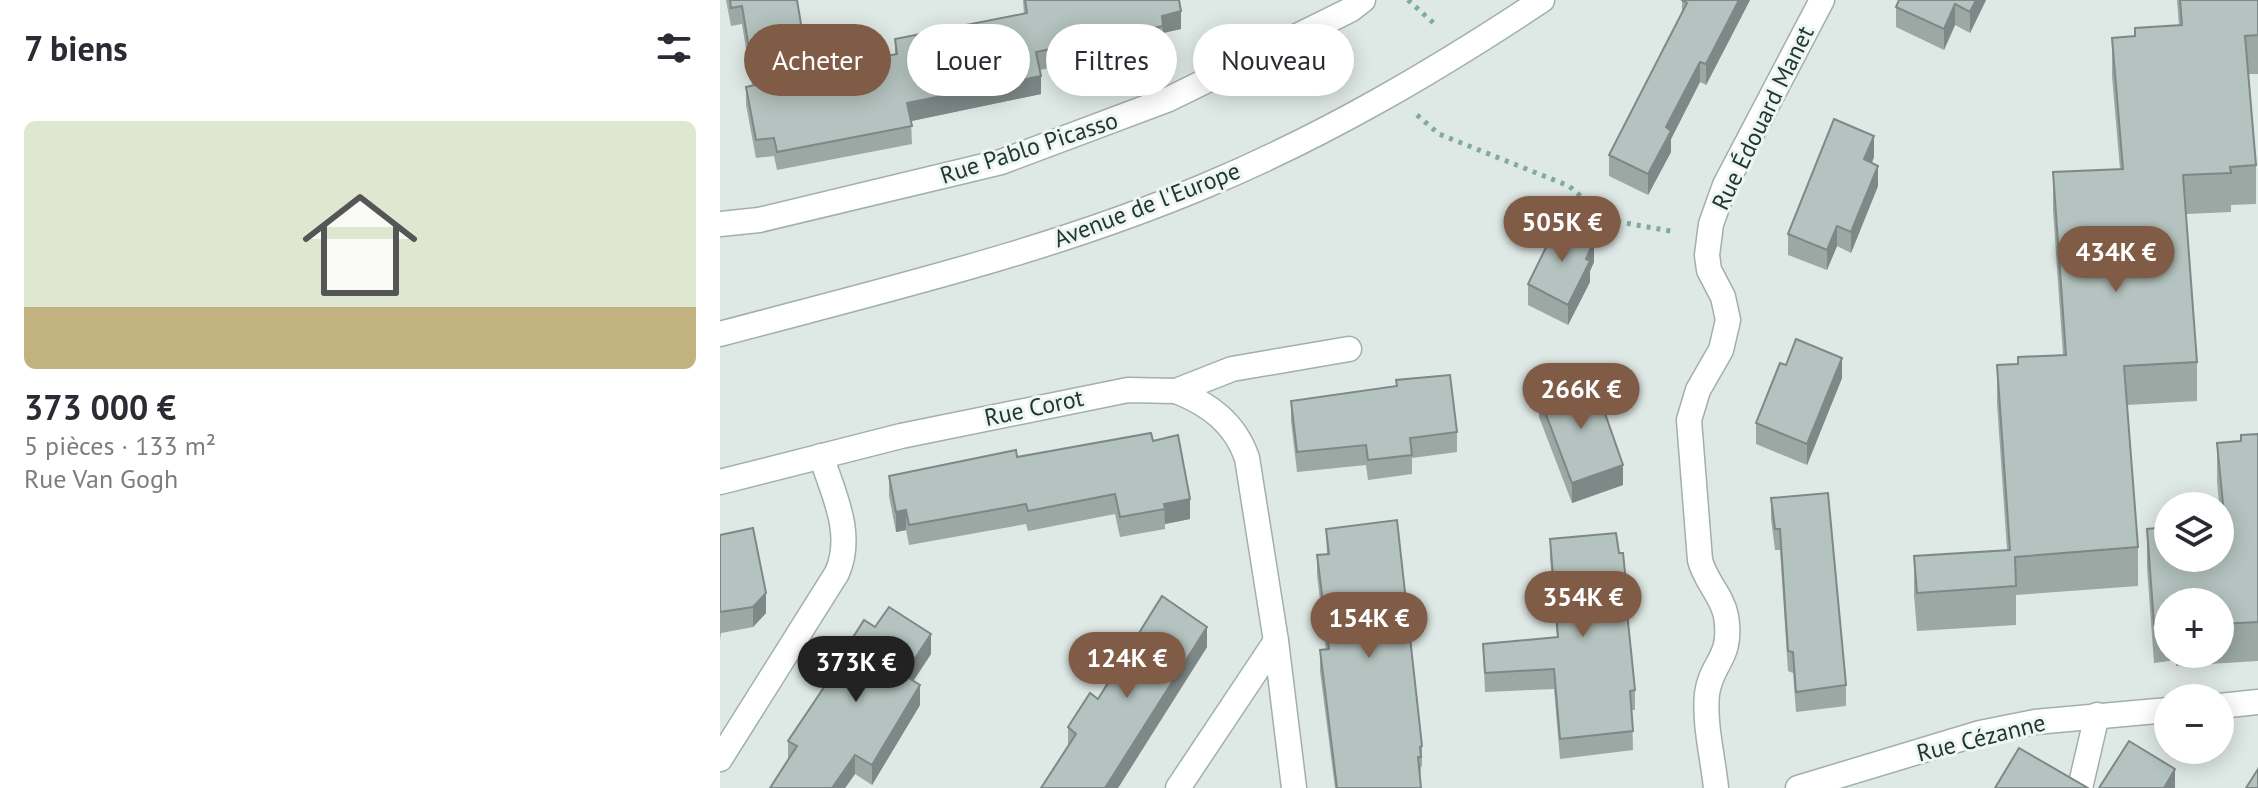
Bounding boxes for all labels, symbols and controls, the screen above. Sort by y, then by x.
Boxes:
street label: Rue Édouard Manet [1705,21,1821,215]
chip: Acheter [744,24,891,96]
chip: Louer [907,24,1030,96]
chip: Filtres [1046,24,1177,96]
chip: Nouveau [1193,24,1354,96]
text: 7 biens [24,26,128,70]
icon: filters [652,26,696,70]
street label: Rue Pablo Picasso [936,104,1122,191]
street label: Avenue de l'Europe [1049,155,1244,254]
icon: home [288,173,432,317]
pin: 505K € [1497,196,1627,264]
text: 505K € [1522,205,1602,238]
pin: 434K € [2051,226,2181,294]
text: 434K € [2076,235,2156,268]
pin: 266K € [1516,363,1646,431]
text: 266K € [1541,372,1621,405]
street label: Rue Corot [982,382,1086,433]
text: 373 000 € [24,385,176,429]
text: 5 pièces · 133 m² [24,429,216,462]
text: Rue Van Gogh [24,462,178,495]
map controls [2154,492,2234,764]
button: layers [2154,492,2234,572]
pin: 354K € [1518,571,1648,639]
text: 354K € [1543,580,1623,613]
button: + [2154,588,2234,668]
pin: 154K € [1304,592,1434,660]
text: 154K € [1329,601,1409,634]
pin: 124K € [1062,632,1192,700]
pin: 373K € [791,636,921,704]
text: 124K € [1087,641,1167,674]
text: 373K € [816,645,896,678]
button: − [2154,684,2234,764]
street label: Rue Cézanne [1913,707,2048,768]

